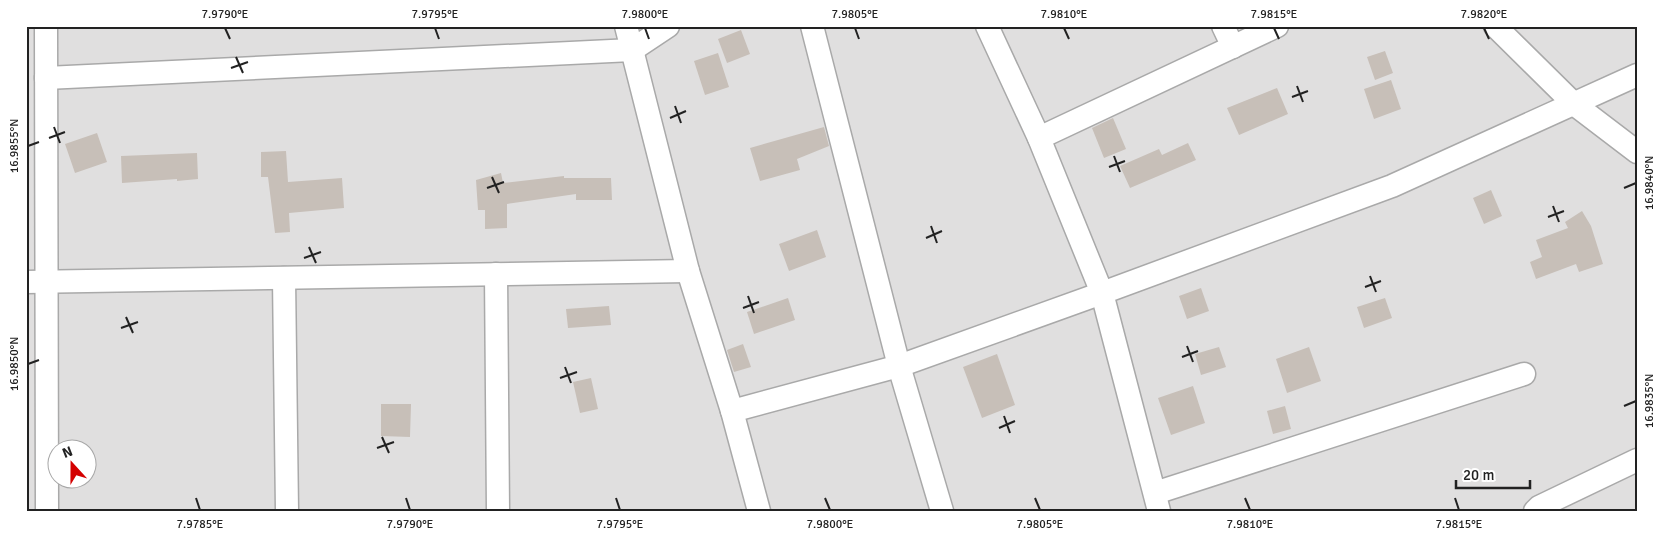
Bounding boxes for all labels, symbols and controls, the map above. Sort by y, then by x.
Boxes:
text: 7.9790°E [202,7,249,22]
text: 7.9795°E [412,7,459,22]
text: 7.9800°E [622,7,669,22]
text: 7.9805°E [832,7,879,22]
text: 7.9810°E [1041,7,1088,22]
text: 7.9815°E [1251,7,1298,22]
text: 7.9820°E [1461,7,1508,22]
text: 16.9855°N [7,119,22,173]
text: 16.9840°N [1642,156,1657,210]
text: 16.9850°N [7,337,22,391]
text: 16.9835°N [1642,374,1657,428]
north arrow [48,440,98,490]
text: N [60,443,75,462]
scale bar [1456,457,1529,489]
text: 20 m [1463,466,1494,484]
text: 7.9785°E [177,517,224,532]
text: 7.9790°E [387,517,434,532]
text: 7.9795°E [597,517,644,532]
text: 7.9800°E [807,517,854,532]
text: 7.9805°E [1017,517,1064,532]
text: 7.9810°E [1227,517,1274,532]
text: 7.9815°E [1436,517,1483,532]

